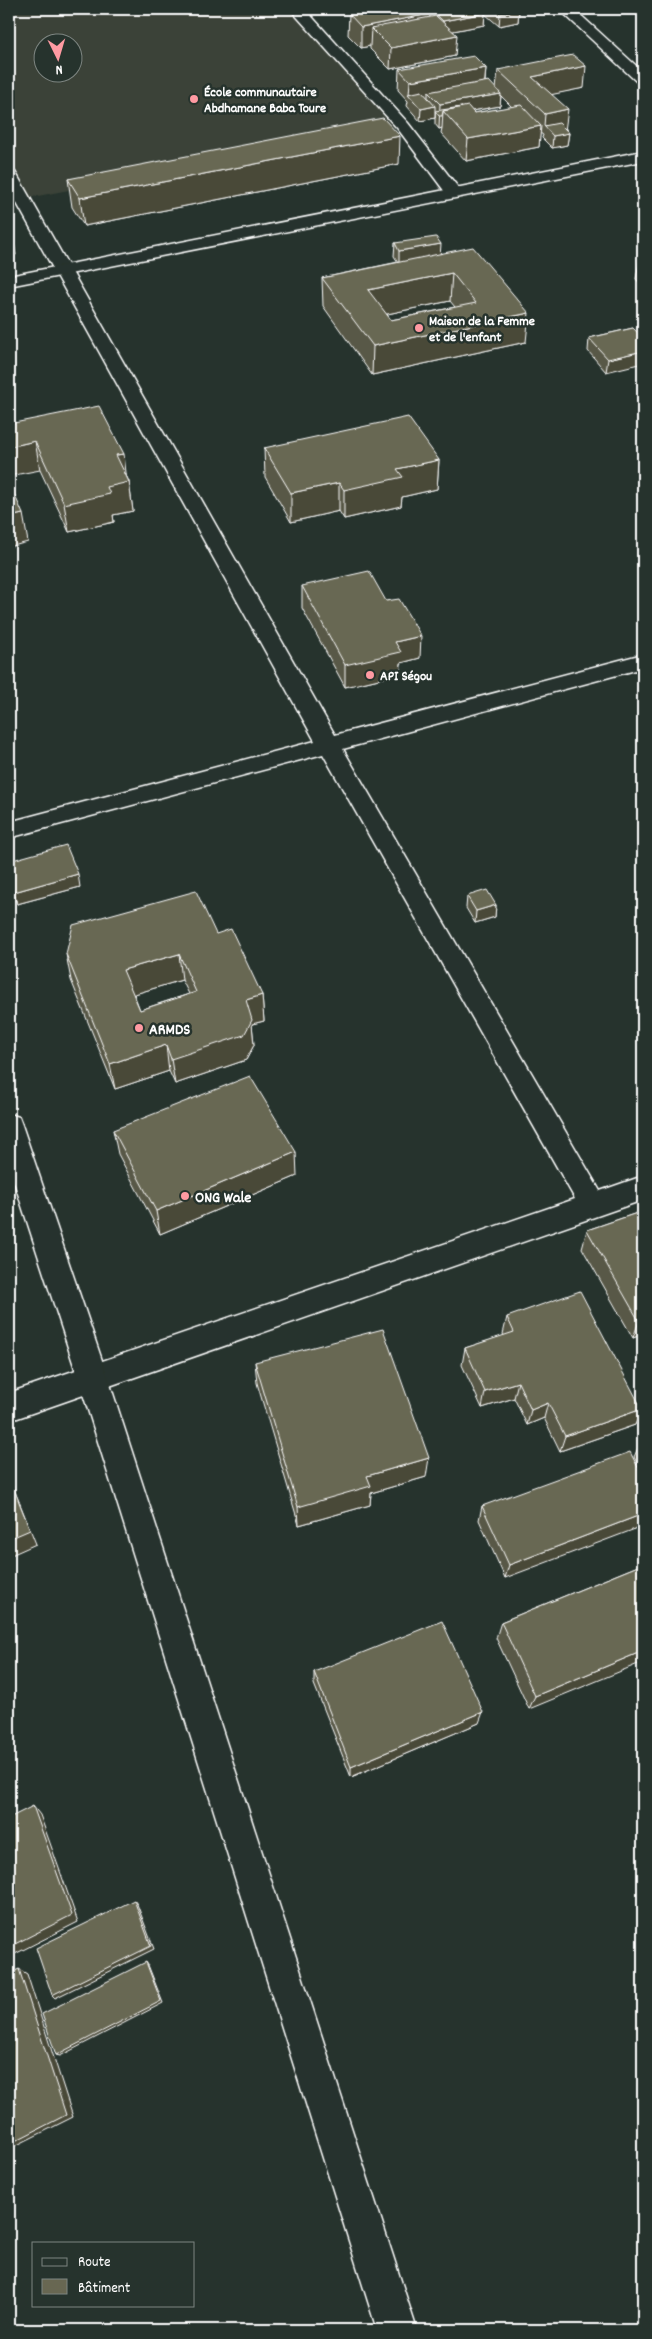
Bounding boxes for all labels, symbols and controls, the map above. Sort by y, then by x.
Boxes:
north arrow [32,32,82,82]
text: N [55,59,63,79]
place label: École communautaire Abdhamane Baba Toure [204,83,326,119]
marker: École communautaire Abdhamane Baba Toure [188,93,200,105]
place label: Maison de la Femme et de l'enfant [429,312,535,348]
marker: Maison de la Femme et de l'enfant [413,322,425,334]
place label: API Ségou [380,667,432,687]
marker: API Ségou [364,669,376,681]
place label: ARMDS [149,1019,190,1042]
marker: ARMDS [133,1022,145,1034]
place label: ONG Wale [195,1187,251,1210]
marker: ONG Wale [179,1190,191,1202]
legend [32,2242,195,2306]
text: Route [78,2252,111,2274]
text: Bâtiment [78,2278,131,2300]

